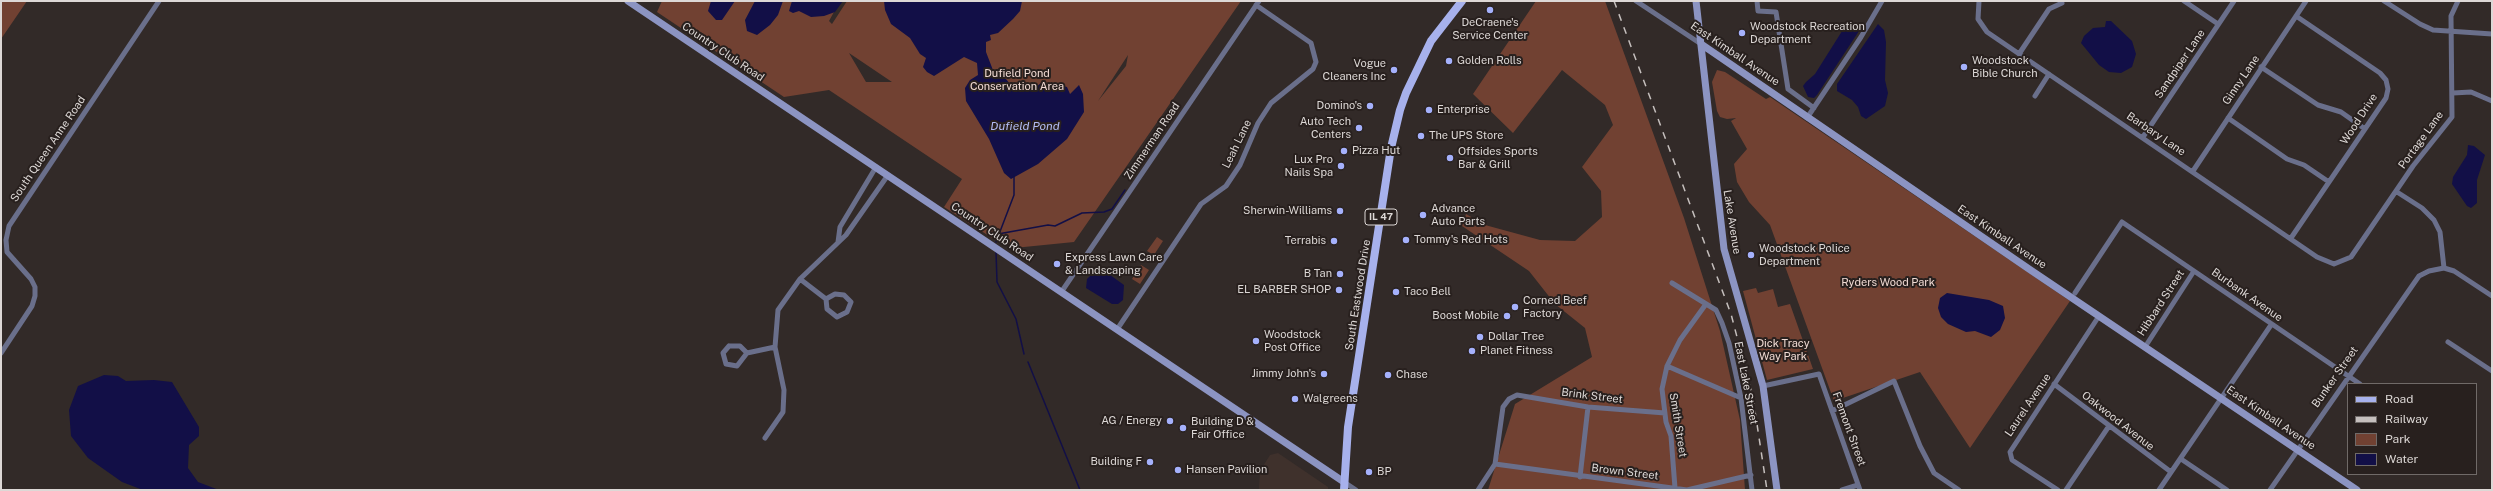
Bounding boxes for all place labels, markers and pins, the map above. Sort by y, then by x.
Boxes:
marker: DeCraene's Service Center [1485,5,1495,15]
place label: DeCraene's Service Center [1452,16,1528,42]
place label: Woodstock Recreation Department [1750,20,1865,46]
marker: Woodstock Recreation Department [1737,28,1747,38]
place label: Golden Rolls [1457,54,1522,68]
place label: Woodstock Bible Church [1972,54,2038,80]
marker: Golden Rolls [1444,56,1454,66]
place label: Vogue Cleaners Inc [1323,57,1386,83]
marker: Woodstock Bible Church [1959,62,1969,72]
marker: Vogue Cleaners Inc [1389,65,1399,75]
place label: Domino's [1317,99,1362,113]
marker: Domino's [1365,101,1375,111]
place label: Enterprise [1437,103,1490,117]
marker: Enterprise [1424,105,1434,115]
place label: Auto Tech Centers [1300,115,1351,141]
marker: Auto Tech Centers [1354,123,1364,133]
place label: The UPS Store [1429,129,1504,143]
marker: The UPS Store [1416,131,1426,141]
place label: Pizza Hut [1352,144,1400,158]
place label: Offsides Sports Bar & Grill [1458,145,1538,171]
marker: Pizza Hut [1339,146,1349,156]
place label: Lux Pro Nails Spa [1285,153,1333,179]
marker: Offsides Sports Bar & Grill [1445,153,1455,163]
marker: Lux Pro Nails Spa [1336,161,1346,171]
place label: Advance Auto Parts [1431,202,1485,228]
place label: Sherwin-Williams [1243,204,1332,218]
marker: Sherwin-Williams [1335,206,1345,216]
marker: Advance Auto Parts [1418,210,1428,220]
place label: Tommy's Red Hots [1414,233,1508,247]
place label: Terrabis [1285,234,1326,248]
marker: Tommy's Red Hots [1401,235,1411,245]
marker: Terrabis [1329,236,1339,246]
place label: Woodstock Police Department [1759,242,1850,268]
marker: Woodstock Police Department [1746,250,1756,260]
place label: Express Lawn Care & Landscaping [1065,251,1162,277]
marker: Express Lawn Care & Landscaping [1052,259,1062,269]
place label: B Tan [1304,267,1332,281]
marker: B Tan [1335,269,1345,279]
place label: EL BARBER SHOP [1237,283,1331,297]
marker: EL BARBER SHOP [1334,285,1344,295]
place label: Taco Bell [1404,285,1451,299]
marker: Taco Bell [1391,287,1401,297]
place label: Corned Beef Factory [1523,294,1587,320]
marker: Corned Beef Factory [1510,302,1520,312]
place label: Boost Mobile [1432,309,1499,323]
marker: Boost Mobile [1502,311,1512,321]
place label: Woodstock Post Office [1264,328,1321,354]
place label: Dollar Tree [1488,330,1544,344]
marker: Dollar Tree [1475,332,1485,342]
marker: Woodstock Post Office [1251,336,1261,346]
place label: Planet Fitness [1480,344,1553,358]
marker: Planet Fitness [1467,346,1477,356]
place label: Jimmy John's [1251,367,1316,381]
place label: Chase [1396,368,1428,382]
marker: Jimmy John's [1319,369,1329,379]
marker: Chase [1383,370,1393,380]
place label: Walgreens [1303,392,1358,406]
marker: Walgreens [1290,394,1300,404]
place label: AG / Energy [1101,414,1162,428]
place label: Building D & Fair Office [1191,415,1254,441]
marker: AG / Energy [1165,416,1175,426]
marker: Building D & Fair Office [1178,423,1188,433]
place label: Building F [1090,455,1142,469]
marker: Building F [1145,457,1155,467]
place label: Hansen Pavilion [1186,463,1267,477]
marker: Hansen Pavilion [1173,465,1183,475]
place label: BP [1377,465,1391,479]
marker: BP [1364,467,1374,477]

